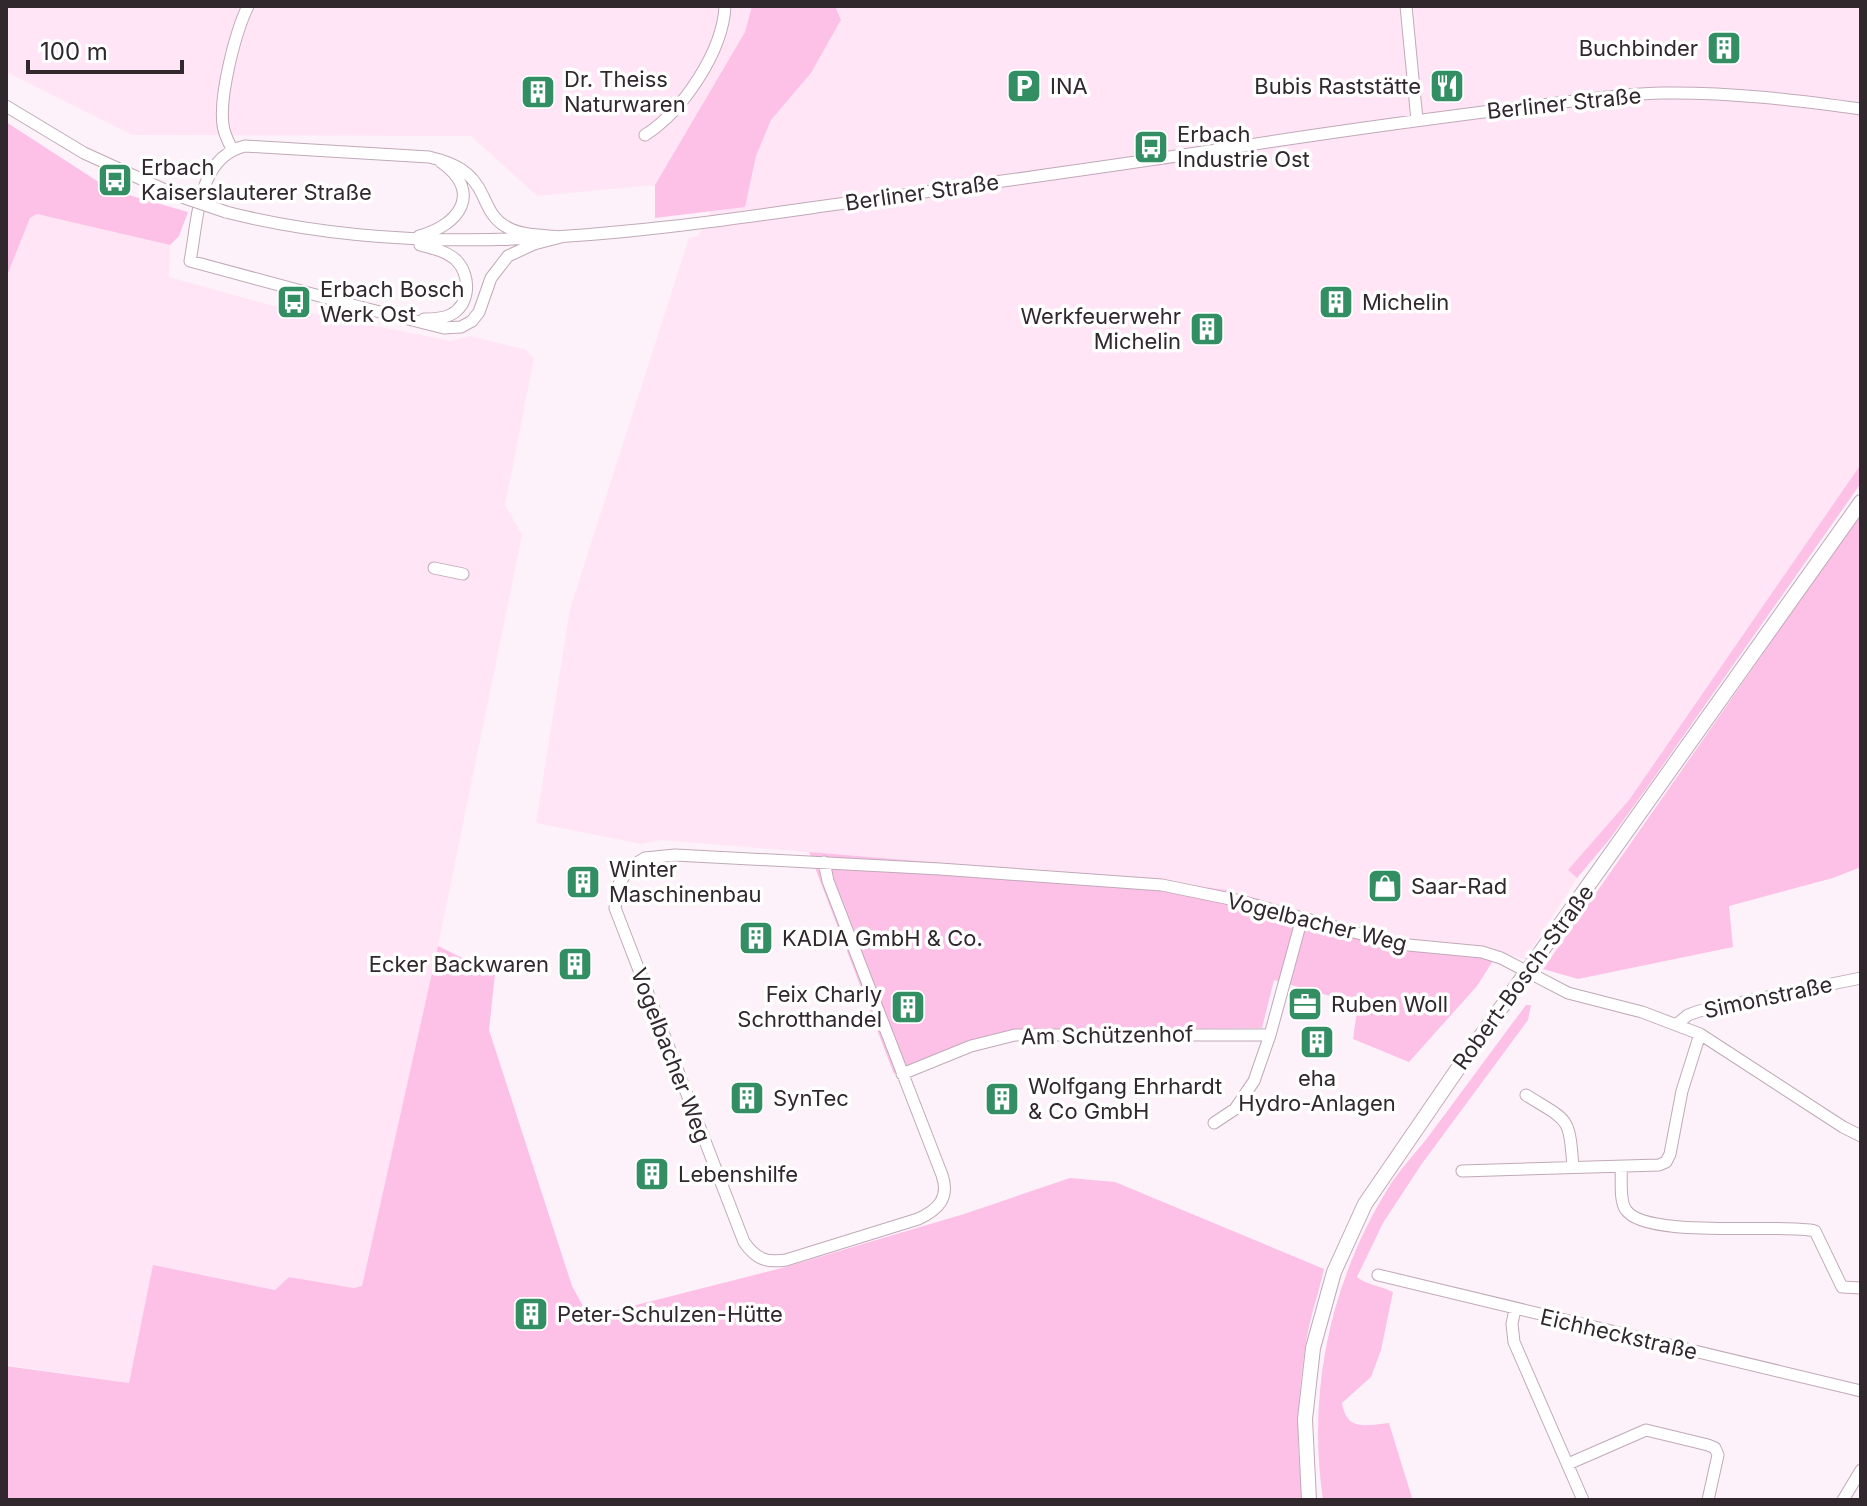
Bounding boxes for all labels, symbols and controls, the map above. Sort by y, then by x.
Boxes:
scale bar [28,24,182,74]
building icon: Buchbinder [1705,29,1743,67]
place label: Buchbinder [1579,35,1698,61]
text: 100 m [40,37,108,66]
place label: Dr. Theiss Naturwaren [564,66,686,117]
parking icon: INA [1005,67,1043,105]
restaurant icon: Bubis Raststätte [1428,67,1466,105]
building icon: Dr. Theiss Naturwaren [519,73,557,111]
place label: INA [1050,73,1088,99]
place label: Bubis Raststätte [1254,73,1421,99]
street label: Berliner Straße [1485,82,1643,124]
place label: Erbach Industrie Ost [1177,121,1310,172]
bus stop icon: Erbach Industrie Ost [1132,128,1170,166]
place label: Erbach Kaiserslauterer Straße [141,154,372,205]
bus stop icon: Erbach Kaiserslauterer Straße [96,161,134,199]
street label: Berliner Straße [843,168,1001,216]
place label: Erbach Bosch Werk Ost [320,276,464,327]
bus stop icon: Erbach Bosch Werk Ost [275,283,313,321]
building icon: Michelin [1317,283,1355,321]
place label: Michelin [1362,289,1449,315]
place label: Werkfeuerwehr Michelin [1021,303,1181,354]
building icon: Werkfeuerwehr Michelin [1188,310,1226,348]
place label: Winter Maschinenbau [609,856,762,907]
building icon: Winter Maschinenbau [564,863,602,901]
shop icon: Saar-Rad [1366,867,1404,905]
place label: Saar-Rad [1411,873,1507,899]
street label: Robert-Bosch-Straße [1447,880,1599,1074]
street label: Vogelbacher Weg [1224,887,1410,957]
building icon: KADIA GmbH & Co. [737,919,775,957]
place label: KADIA GmbH & Co. [782,925,983,951]
building icon: Ecker Backwaren [556,945,594,983]
place label: Ecker Backwaren [369,951,549,977]
street label: Vogelbacher Weg [626,964,716,1146]
street label: Simonstraße [1701,971,1835,1023]
place label: Feix Charly Schrotthandel [737,981,882,1032]
office icon: Ruben Woll [1286,985,1324,1023]
building icon: Feix Charly Schrotthandel [889,988,927,1026]
place label: Ruben Woll [1331,991,1448,1017]
street label: Am Schützenhof [1021,1020,1193,1050]
building icon: eha Hydro-Anlagen [1298,1023,1336,1061]
place label: eha Hydro-Anlagen [1238,1065,1396,1116]
place label: Wolfgang Ehrhardt & Co GmbH [1028,1073,1222,1124]
building icon: SynTec [728,1079,766,1117]
building icon: Wolfgang Ehrhardt & Co GmbH [983,1080,1021,1118]
place label: SynTec [773,1085,849,1111]
building icon: Lebenshilfe [633,1155,671,1193]
place label: Lebenshilfe [678,1161,798,1187]
building icon: Peter-Schulzen-Hütte [512,1295,550,1333]
place label: Peter-Schulzen-Hütte [557,1301,783,1327]
street label: Eichheckstraße [1538,1303,1700,1365]

